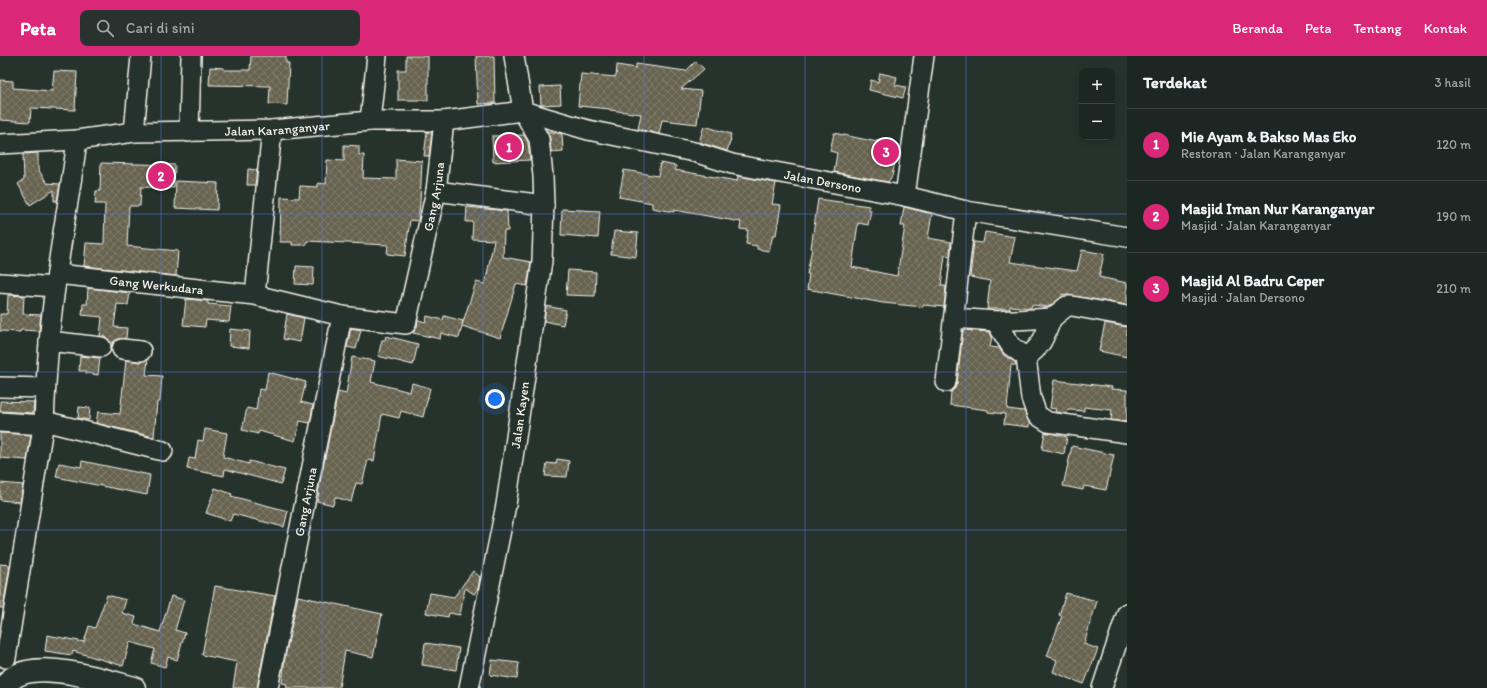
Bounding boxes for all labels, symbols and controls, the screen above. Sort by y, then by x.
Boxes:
search box [80,10,360,46]
text: Peta [20,17,56,40]
icon: search [94,17,116,39]
text: Cari di sini [126,19,195,37]
text: Beranda [1232,20,1283,37]
text: Peta [1305,20,1331,37]
text: Tentang [1353,20,1402,37]
text: Kontak [1424,20,1467,37]
map controls [1079,68,1115,140]
button: + [1079,68,1115,104]
text: Terdekat [1143,72,1207,92]
text: 3 hasil [1434,75,1471,90]
button: − [1079,104,1115,140]
street label: Jalan Karanganyar [225,117,330,138]
text: Mie Ayam & Bakso Mas Eko [1181,128,1356,146]
pin: 1 [496,132,522,162]
pin: 3 [873,137,899,167]
text: 1 [1153,137,1159,152]
text: 120 m [1436,137,1471,152]
text: Restoran · Jalan Karanganyar [1181,146,1346,161]
pin: 2 [148,161,174,191]
street label: Gang Arjuna [420,161,447,232]
street label: Jalan Dersono [783,166,863,195]
text: Masjid Iman Nur Karanganyar [1181,200,1374,218]
text: 2 [1153,209,1159,224]
text: 190 m [1436,209,1471,224]
text: Masjid · Jalan Karanganyar [1181,218,1331,233]
street label: Gang Werkudara [109,272,205,297]
text: Masjid Al Badru Ceper [1181,272,1324,290]
text: 3 [1152,281,1160,296]
text: 210 m [1436,281,1471,296]
text: Masjid · Jalan Dersono [1181,290,1305,305]
street label: Jalan Kayen [508,380,532,449]
your location [485,389,505,409]
street label: Gang Arjuna [291,465,319,537]

